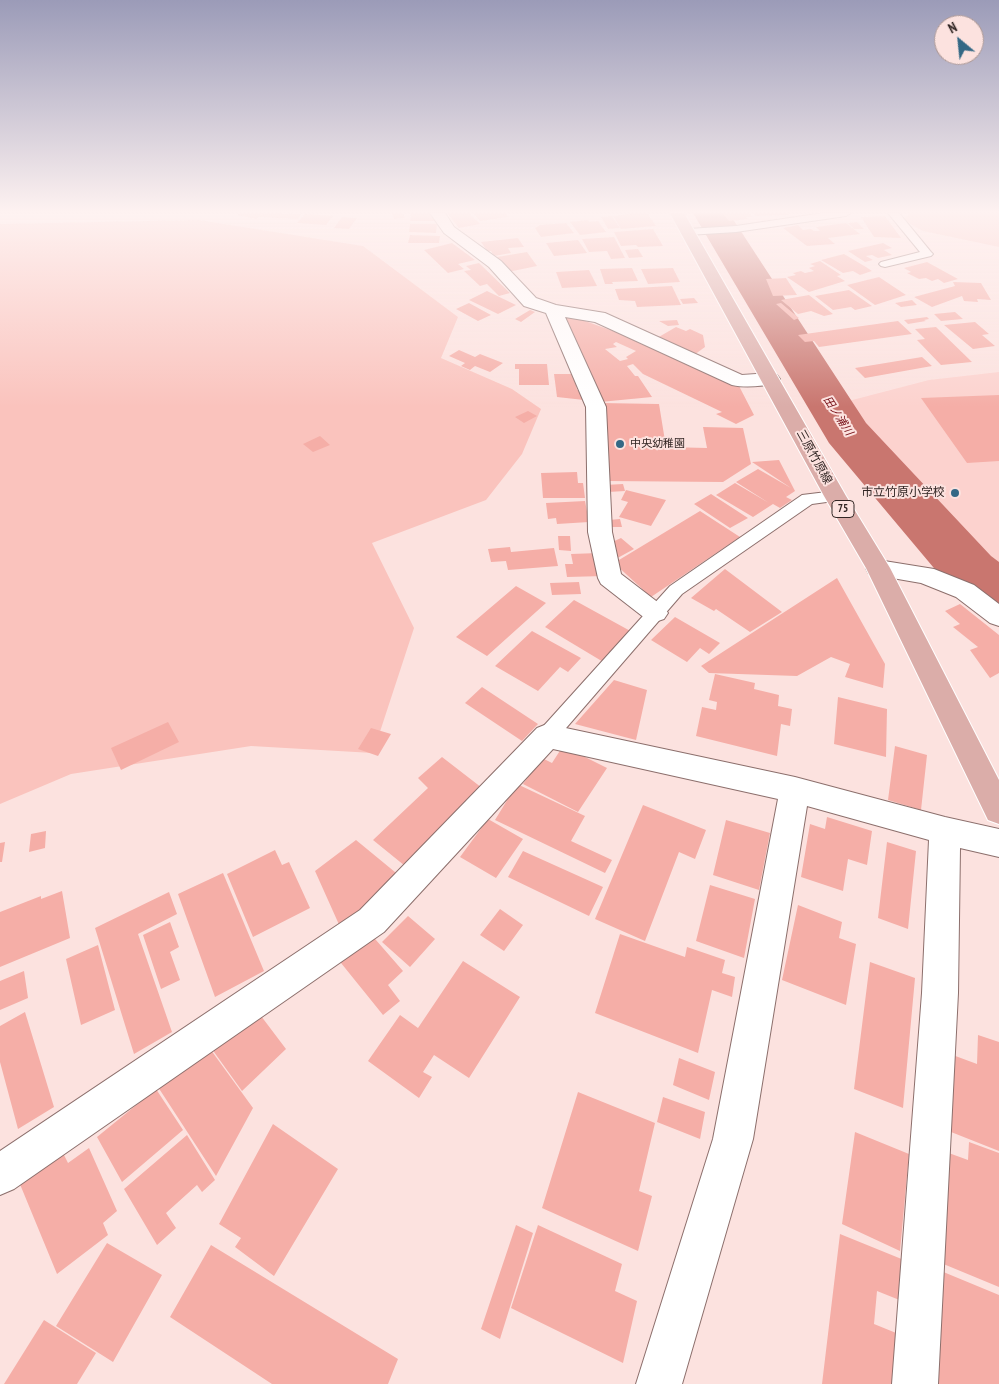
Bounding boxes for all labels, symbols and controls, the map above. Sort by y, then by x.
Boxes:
north arrow [934,15,984,65]
text: N [945,18,960,37]
water label: 田ノ浦川 [820,394,856,438]
street label: 三原竹原線 [793,427,835,487]
place label: 中央幼稚園 [630,437,685,451]
marker: 中央幼稚園 [614,438,626,450]
place label: 市立竹原小学校 [861,486,945,500]
marker: 市立竹原小学校 [949,487,961,499]
road number: 75 [832,500,854,518]

